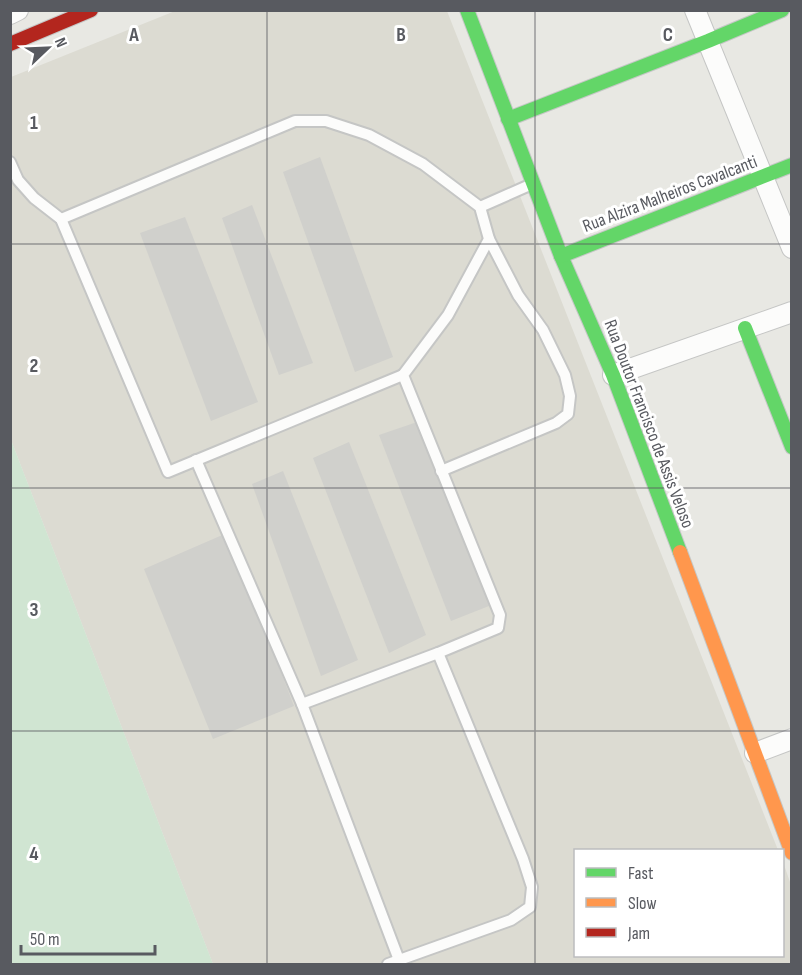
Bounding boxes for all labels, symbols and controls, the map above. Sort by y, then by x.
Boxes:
north arrow [18,18,78,78]
text: A [128,23,139,47]
text: B [396,23,406,47]
text: C [663,23,673,47]
text: N [50,35,71,50]
text: 1 [30,111,38,135]
street label: Rua Alzira Malheiros Cavalcanti [580,151,760,237]
street label: Rua Doutor Francisco de Assis Veloso [600,317,698,531]
text: 2 [30,354,38,378]
text: 3 [30,598,39,622]
text: 4 [29,842,39,866]
legend [574,849,784,957]
text: Fast [628,863,654,884]
text: Slow [628,893,657,914]
scale bar [21,918,154,956]
text: Jam [627,923,650,944]
text: 50 m [30,929,60,950]

